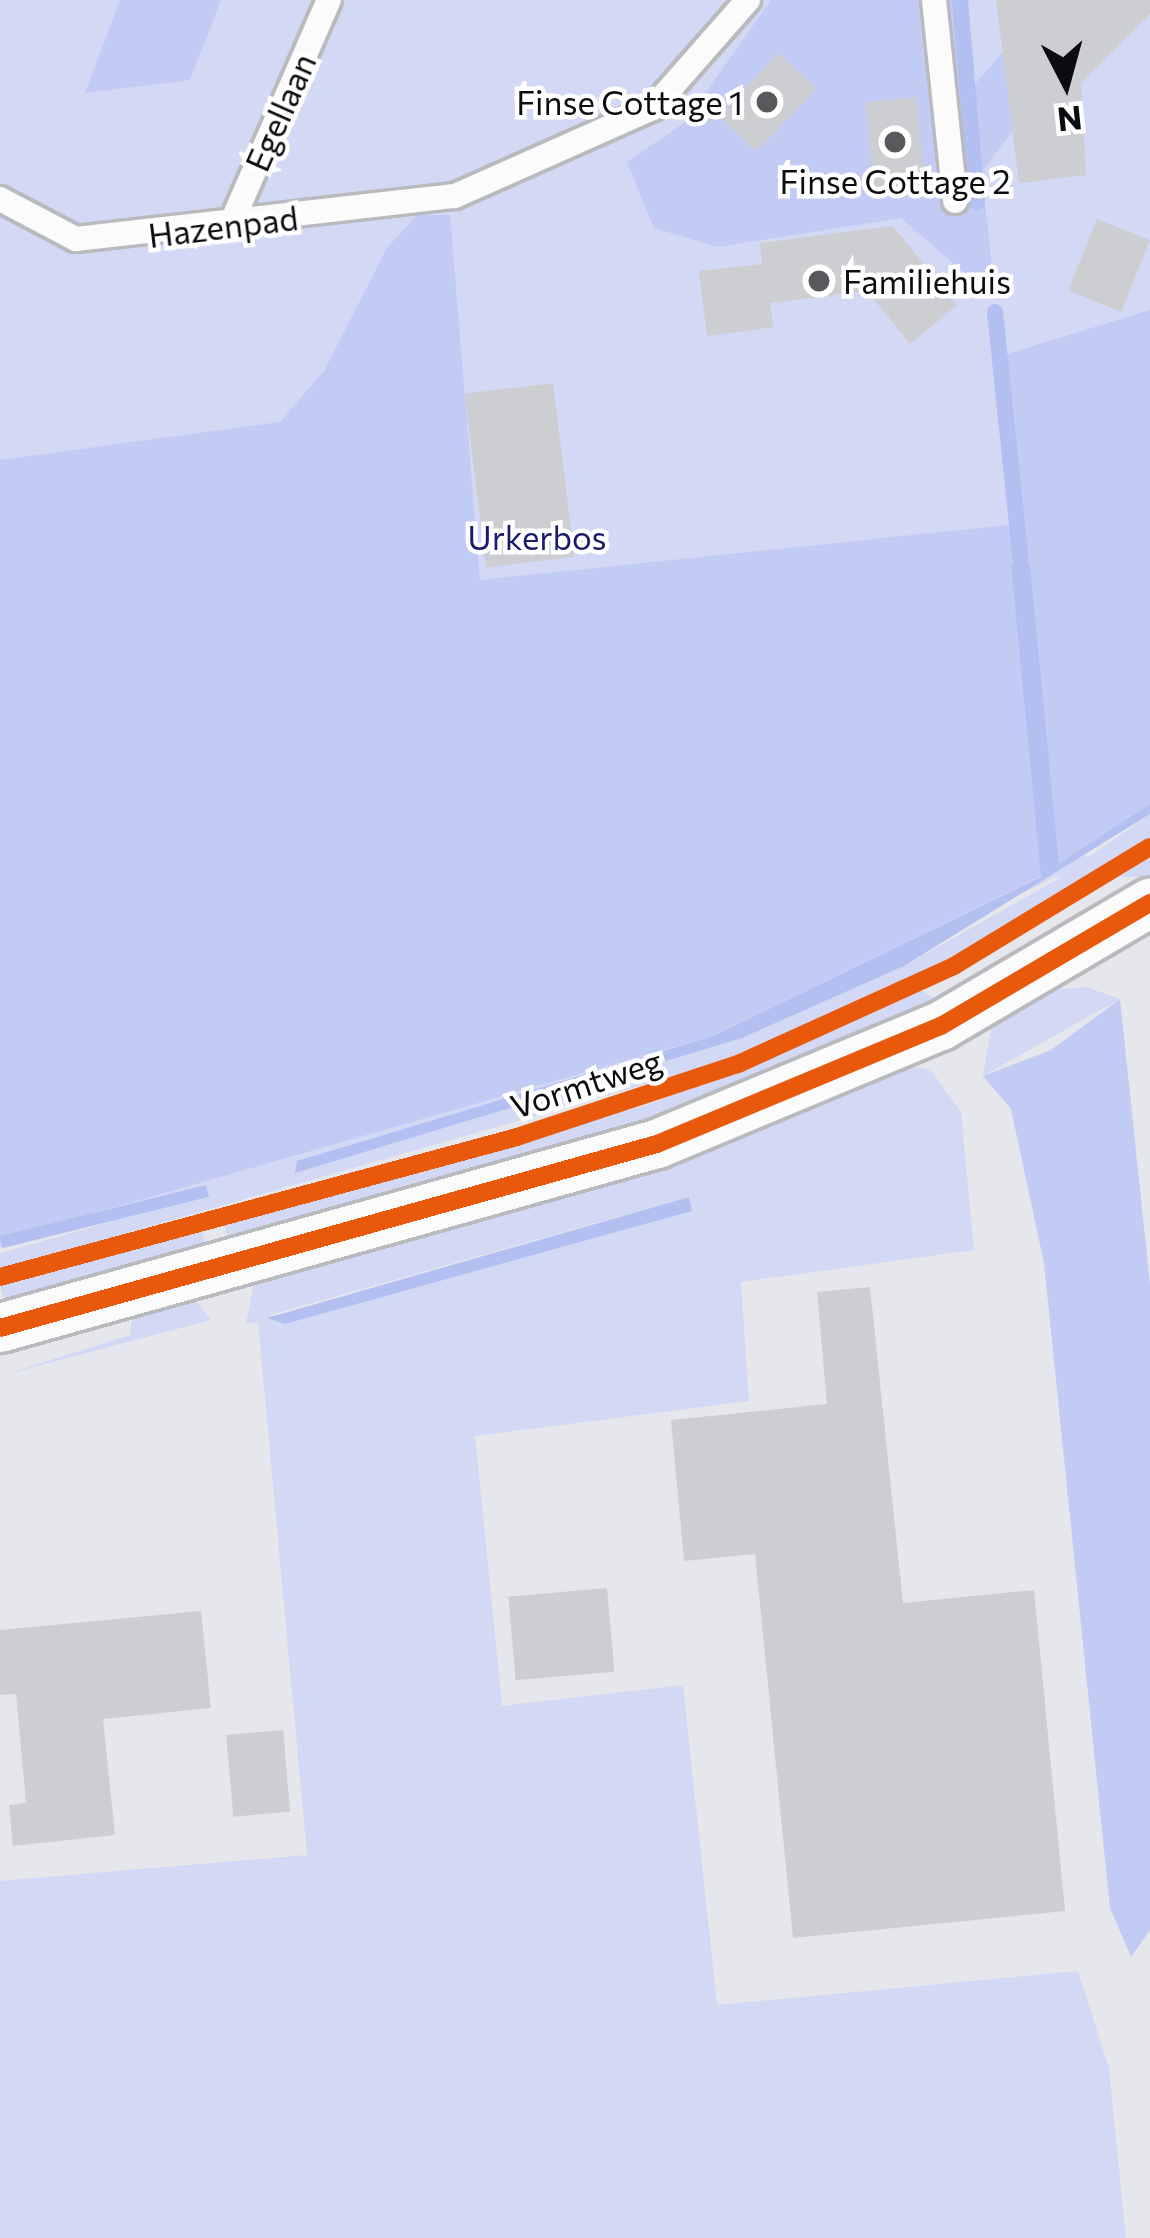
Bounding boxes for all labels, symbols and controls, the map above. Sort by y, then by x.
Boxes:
north arrow [1006,24,1126,144]
street label: Egellaan [237,47,323,177]
place label: Finse Cottage 1 [516,82,743,122]
marker: Finse Cottage 1 [754,89,780,115]
text: N [1055,99,1084,142]
marker: Finse Cottage 2 [882,129,908,155]
place label: Finse Cottage 2 [779,161,1011,201]
street label: Hazenpad [146,197,300,255]
place label: Familiehuis [843,261,1011,301]
marker: Familiehuis [806,268,832,294]
park label: Urkerbos [468,517,606,557]
street label: Vormtweg [505,1040,667,1126]

